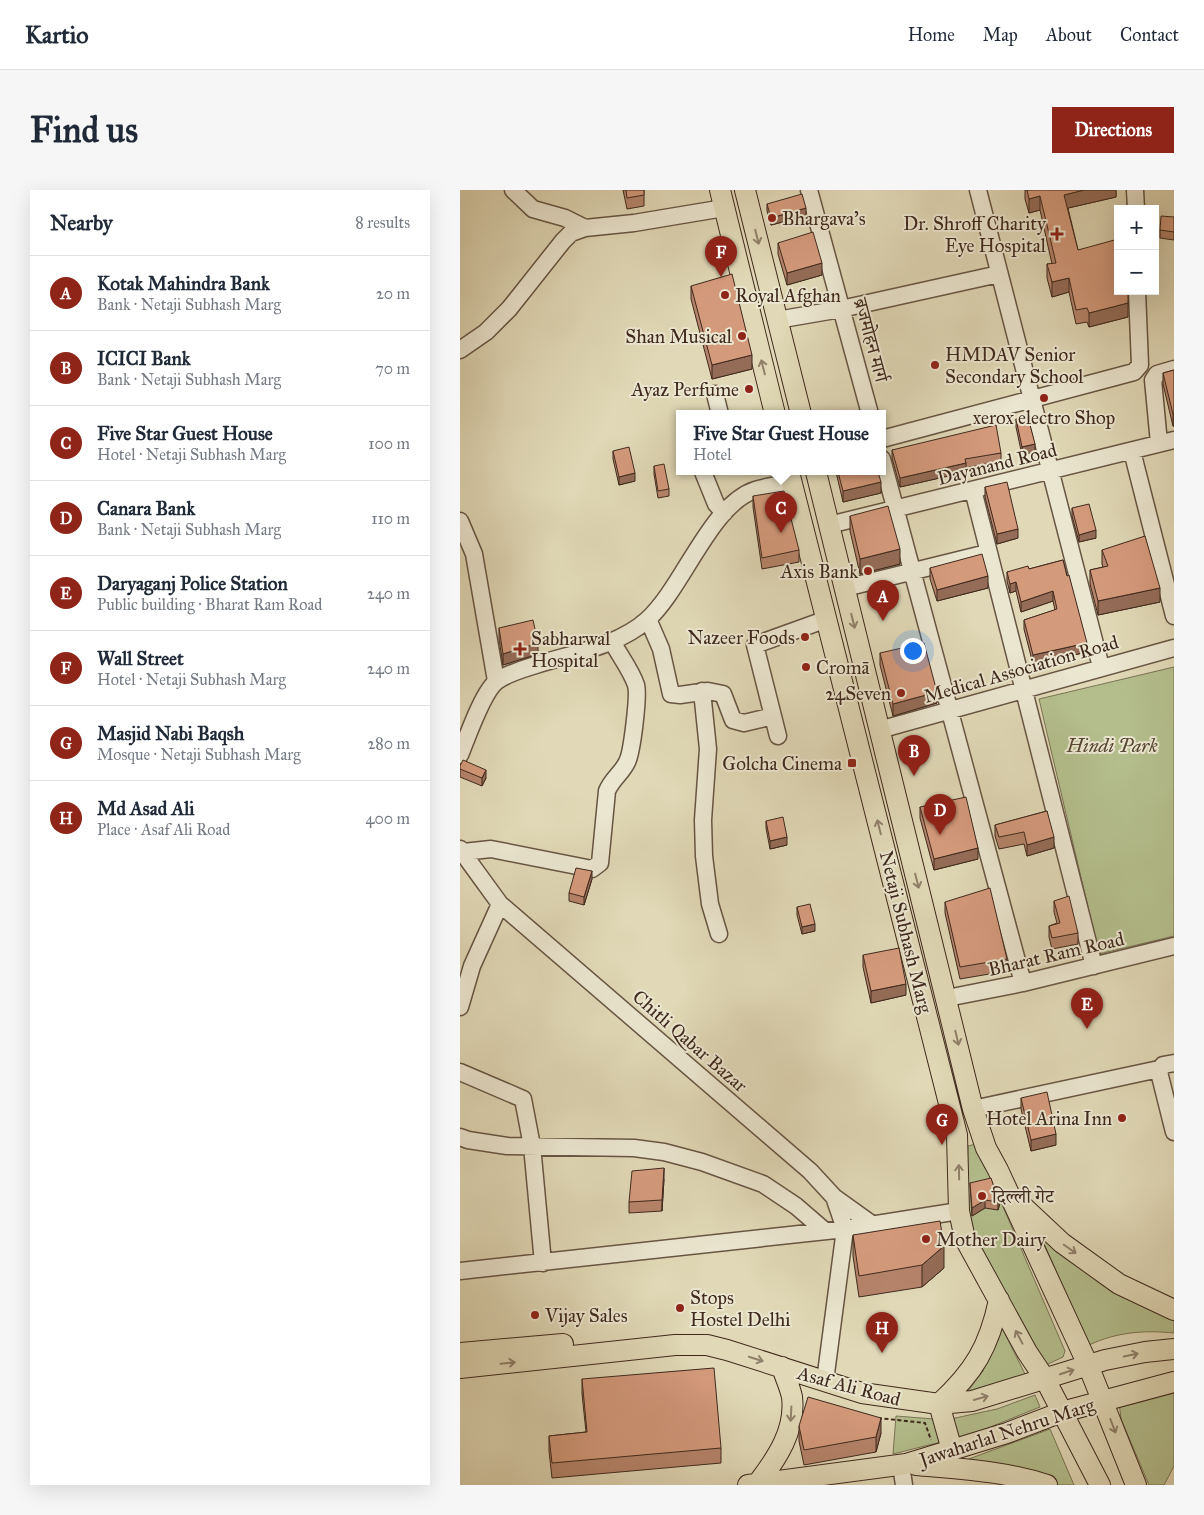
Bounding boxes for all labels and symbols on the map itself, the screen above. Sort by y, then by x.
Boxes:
place label: Bhargava's [782,207,866,231]
marker: Bhargava's [766,212,778,224]
place label: Dr. Shroff Charity Eye Hospital [903,212,1047,257]
marker: Dr. Shroff Charity Eye Hospital [1050,227,1064,241]
one-way arrow [752,229,762,245]
pin: F [705,236,737,277]
place label: Royal Afghan [735,284,841,308]
marker: Royal Afghan [719,289,731,301]
street label: ब्रजमोहन मार्ग [849,295,893,385]
place label: Shan Musical [625,325,733,348]
marker: Shan Musical [736,330,748,342]
place label: HMDAV Senior Secondary School [945,343,1084,388]
one-way arrow [758,359,768,375]
marker: HMDAV Senior Secondary School [929,359,941,371]
place label: Ayaz Perfume [630,378,739,401]
marker: Ayaz Perfume [743,383,755,395]
marker: xerox electro Shop [1038,392,1050,404]
place label: xerox electro Shop [973,406,1115,429]
street label: Dayanand Road [935,438,1060,490]
pin: C [765,492,797,533]
place label: Axis Bank [780,560,858,583]
marker: Axis Bank [862,565,874,577]
pin: A [867,580,899,621]
one-way arrow [849,612,858,628]
place label: Nazeer Foods [688,626,795,649]
place label: Sabharwal Hospital [531,627,611,672]
street label: Medical Association Road [921,630,1121,708]
marker: Nazeer Foods [799,631,811,643]
your location [900,638,926,664]
marker: Sabharwal Hospital [513,642,527,656]
place label: Cromā [816,656,871,679]
marker: Cromā [800,661,812,673]
place label: 24Seven [825,682,891,705]
marker: 24Seven [895,687,907,699]
park label: Hindi Park [1065,734,1158,757]
pin: B [898,735,930,776]
place label: Golcha Cinema [722,752,843,775]
marker: Golcha Cinema [846,757,858,769]
pin: D [924,794,956,835]
one-way arrow [874,819,883,835]
street label: Netaji Subhash Marg [874,849,937,1016]
one-way arrow [913,872,922,888]
street label: Bharat Ram Road [986,927,1127,981]
street label: Chitli Qabar Bazar [628,985,753,1098]
pin: E [1071,988,1103,1029]
one-way arrow [953,1030,962,1046]
pin: G [926,1104,958,1145]
place label: Hotel Arina Inn [986,1107,1112,1130]
marker: Hotel Arina Inn [1116,1112,1128,1124]
one-way arrow [954,1164,964,1180]
place label: दिल्ली गेट [991,1185,1055,1208]
marker: दिल्ली गेट [976,1190,988,1202]
place label: Mother Dairy [936,1228,1047,1251]
marker: Mother Dairy [920,1233,932,1245]
one-way arrow [1063,1244,1077,1254]
place label: Stops Hostel Delhi [690,1286,791,1331]
marker: Stops Hostel Delhi [674,1302,686,1314]
place label: Vijay Sales [544,1304,628,1327]
marker: Vijay Sales [529,1309,541,1321]
pin: H [866,1312,898,1353]
one-way arrow [1014,1330,1024,1345]
one-way arrow [1122,1350,1138,1359]
one-way arrow [747,1355,763,1364]
one-way arrow [500,1358,516,1368]
street label: Asaf Ali Road [794,1361,904,1411]
one-way arrow [1058,1366,1074,1376]
street label: Jawaharlal Nehru Marg [915,1393,1098,1473]
one-way arrow [973,1393,989,1402]
one-way arrow [787,1406,796,1422]
one-way arrow [1109,1418,1118,1434]

